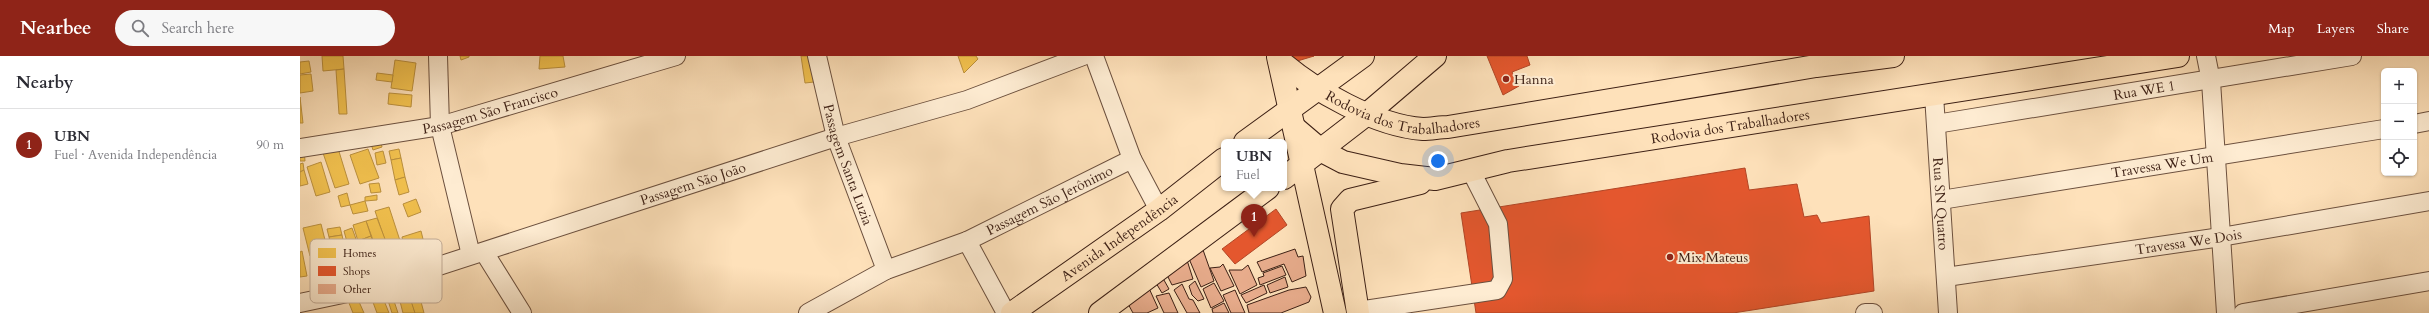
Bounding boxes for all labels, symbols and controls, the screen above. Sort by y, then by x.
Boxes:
search box [115,10,395,46]
text: Nearbee [20,15,91,41]
icon: search [129,17,151,39]
text: Search here [161,18,234,38]
text: Map [2268,19,2295,38]
text: Layers [2317,19,2355,38]
text: Share [2377,19,2409,38]
map controls [2381,68,2417,176]
button: + [2381,68,2417,104]
place label: Hanna [1514,70,1554,89]
text: Nearby [16,71,73,94]
marker: Hanna [1501,74,1511,84]
street label: Rua WE 1 [2112,76,2176,104]
street label: Passagem São Francisco [421,82,560,138]
street label: Rodovia dos Trabalhadores [1322,86,1482,139]
street label: Passagem Santa Luzia [819,102,878,228]
street label: Rodovia dos Trabalhadores [1650,104,1811,148]
button: − [2381,104,2417,140]
text: UBN [54,126,90,146]
text: 1 [26,136,32,154]
text: 90 m [256,136,284,154]
popup [1221,139,1287,191]
button: locate [2381,140,2417,176]
text: Fuel · Avenida Independência [54,146,217,164]
text: UBN [1236,146,1272,166]
street label: Travessa We Um [2110,147,2215,182]
your location [1428,151,1448,171]
street label: Passagem São João [638,157,749,210]
street label: Rua SN Quatro [1929,157,1953,251]
street label: Passagem São Jerônimo [983,160,1116,240]
text: Fuel [1236,166,1260,184]
street label: Avenida Independência [1057,190,1181,286]
pin: 1 [1241,204,1267,237]
street label: Travessa We Dois [2134,224,2243,259]
legend [310,239,442,303]
text: Homes [343,246,376,261]
place label: Mix Mateus [1678,248,1749,267]
marker: Mix Mateus [1665,252,1675,262]
text: Shops [343,264,370,279]
text: Other [343,282,372,297]

